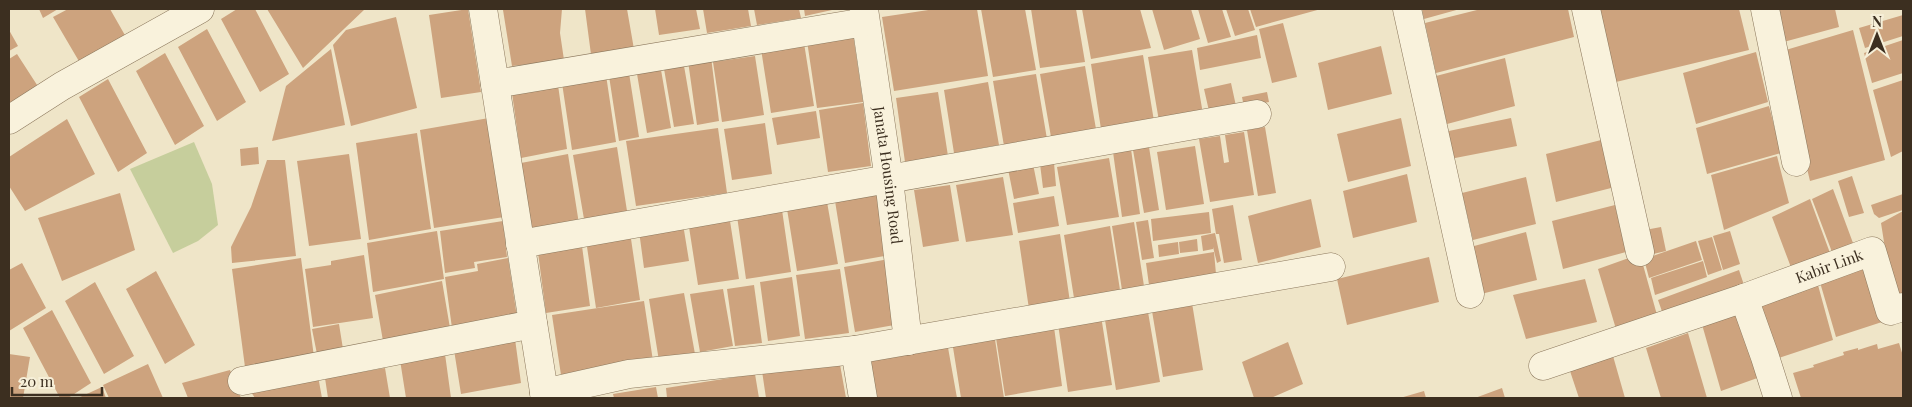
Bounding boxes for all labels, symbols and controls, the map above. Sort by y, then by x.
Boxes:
north arrow [1852,10,1902,60]
text: N [1872,12,1882,31]
street label: Janata Housing Road [869,104,908,245]
street label: Kabir Link [1792,244,1866,287]
scale bar [12,364,102,396]
text: 20 m [20,371,54,391]

